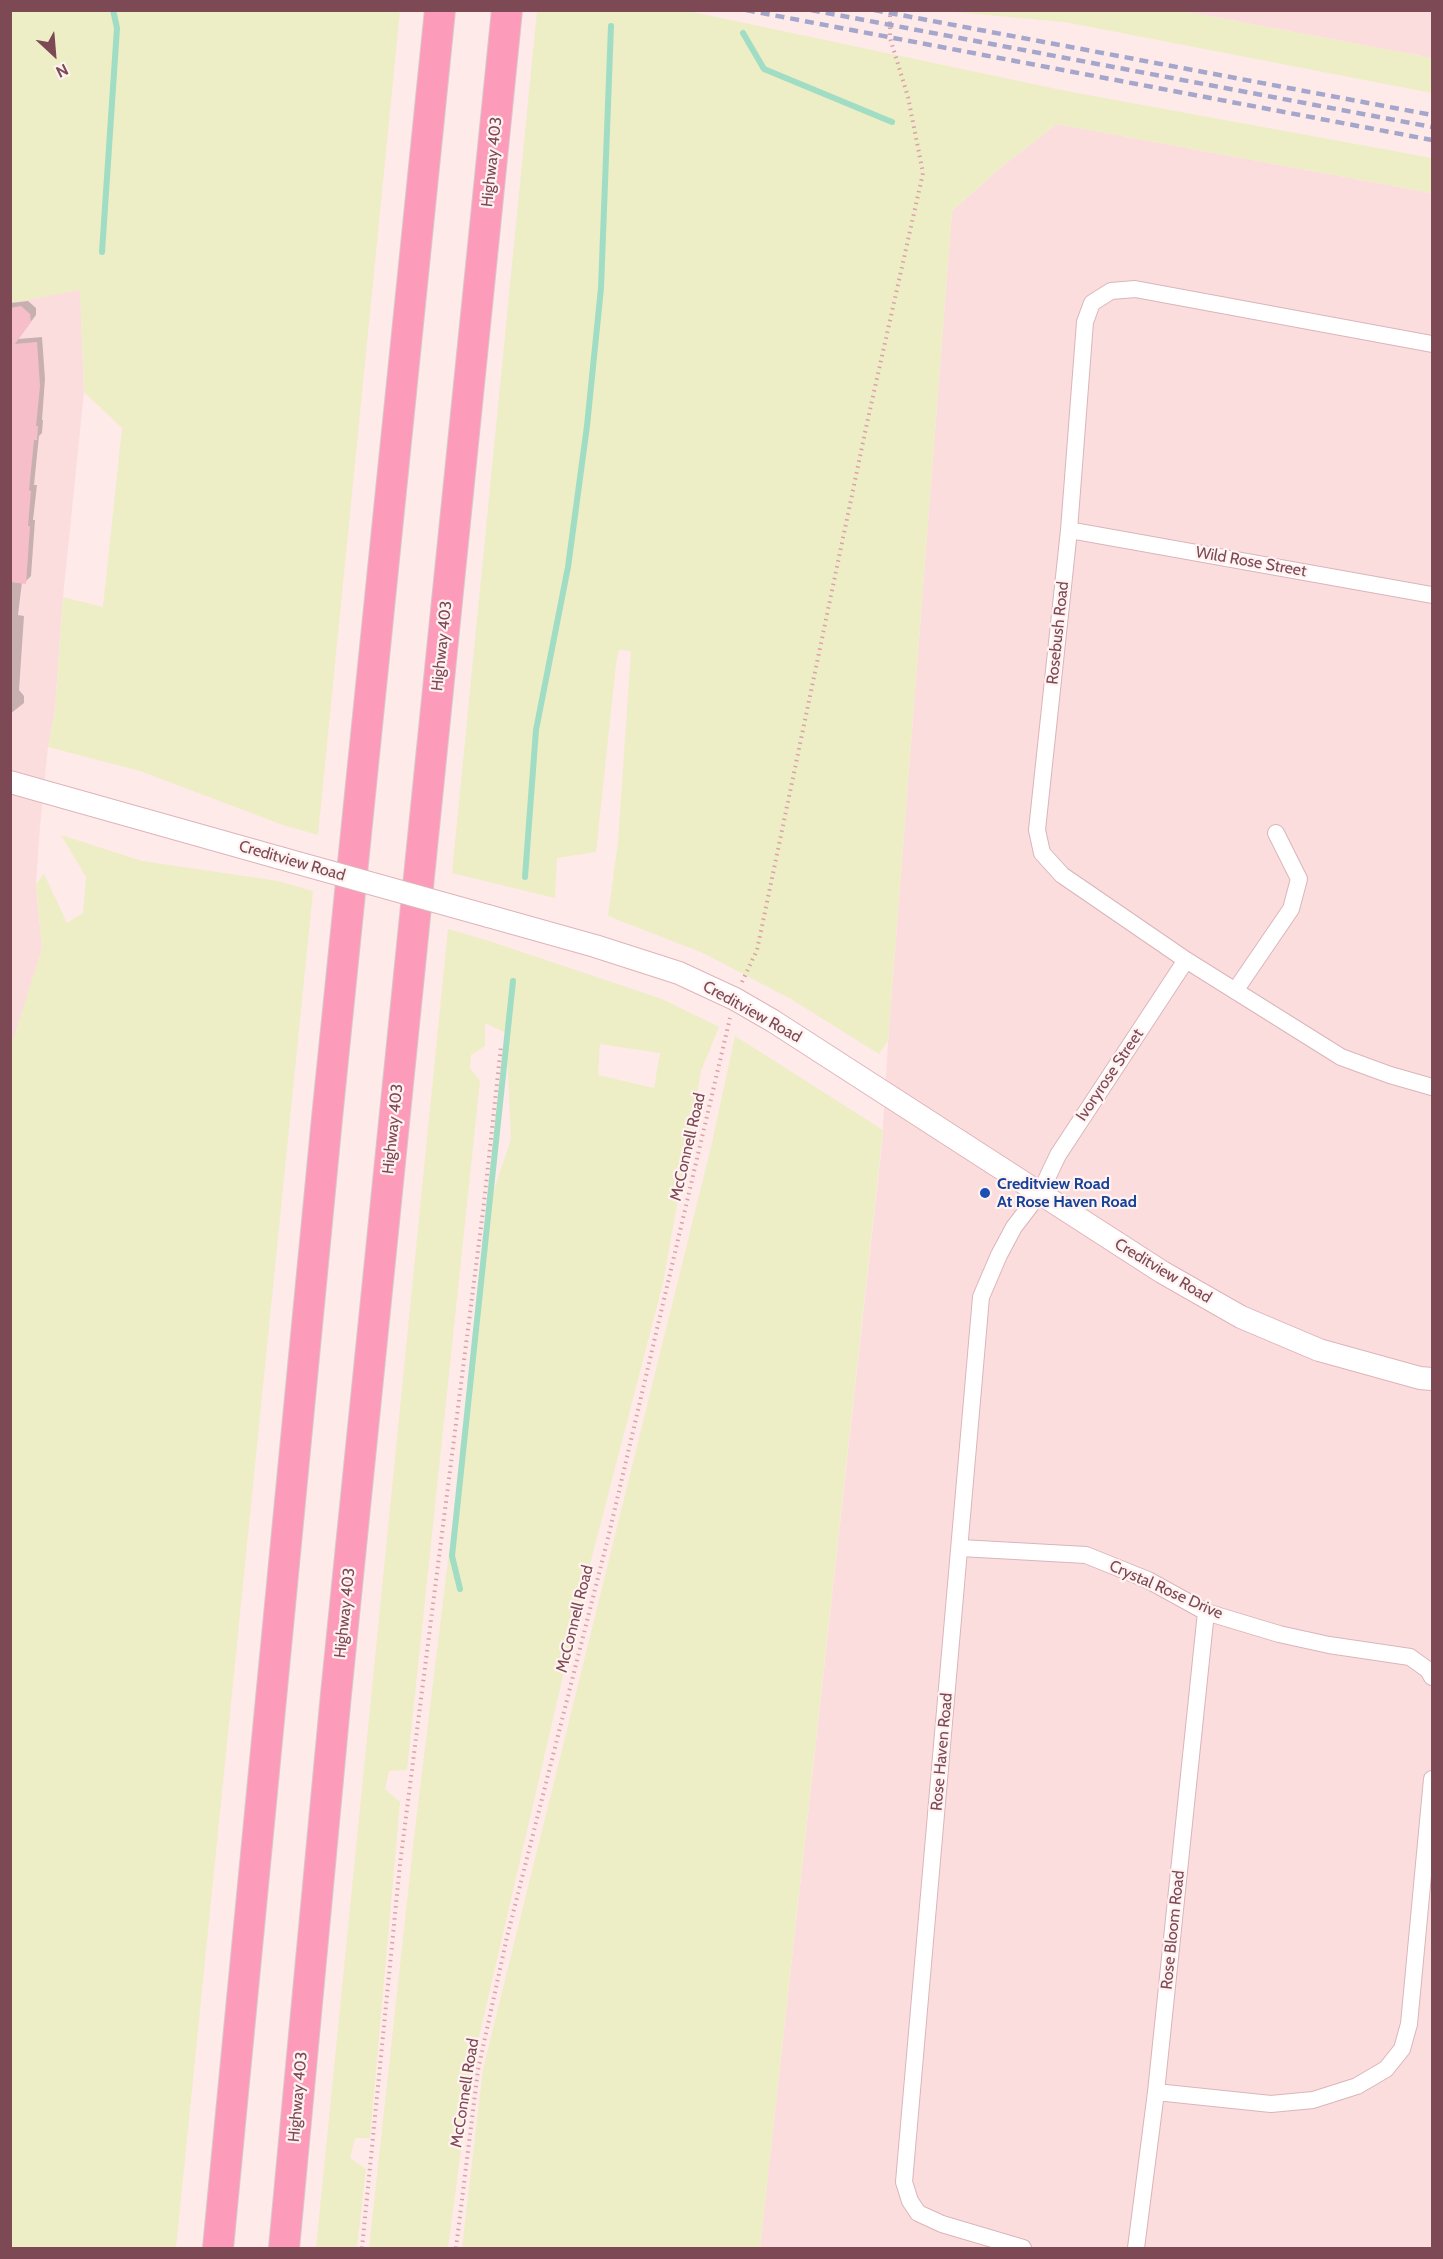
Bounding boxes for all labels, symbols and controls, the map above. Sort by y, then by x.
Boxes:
north arrow [24,24,84,84]
text: N [53,60,71,82]
street label: Highway 403 [478,116,506,208]
street label: Wild Rose Street [1194,543,1308,581]
street label: Rosebush Road [1043,580,1073,686]
street label: Highway 403 [428,600,456,692]
street label: Creditview Road [237,837,347,885]
street label: Creditview Road [699,977,805,1047]
street label: Ivoryrose Street [1072,1025,1148,1125]
street label: Highway 403 [379,1083,407,1175]
street label: McConnell Road [666,1091,710,1203]
place label: Creditview Road At Rose Haven Road [997,1174,1137,1212]
marker: Creditview Road At Rose Haven Road [978,1186,992,1200]
street label: Creditview Road [1111,1234,1215,1308]
street label: Crystal Rose Drive [1106,1556,1226,1624]
street label: McConnell Road [552,1563,598,1675]
street label: Highway 403 [331,1567,359,1659]
street label: Rose Haven Road [927,1692,957,1812]
street label: Rose Bloom Road [1157,1870,1189,1990]
street label: McConnell Road [447,2037,483,2149]
street label: Highway 403 [284,2051,312,2143]

